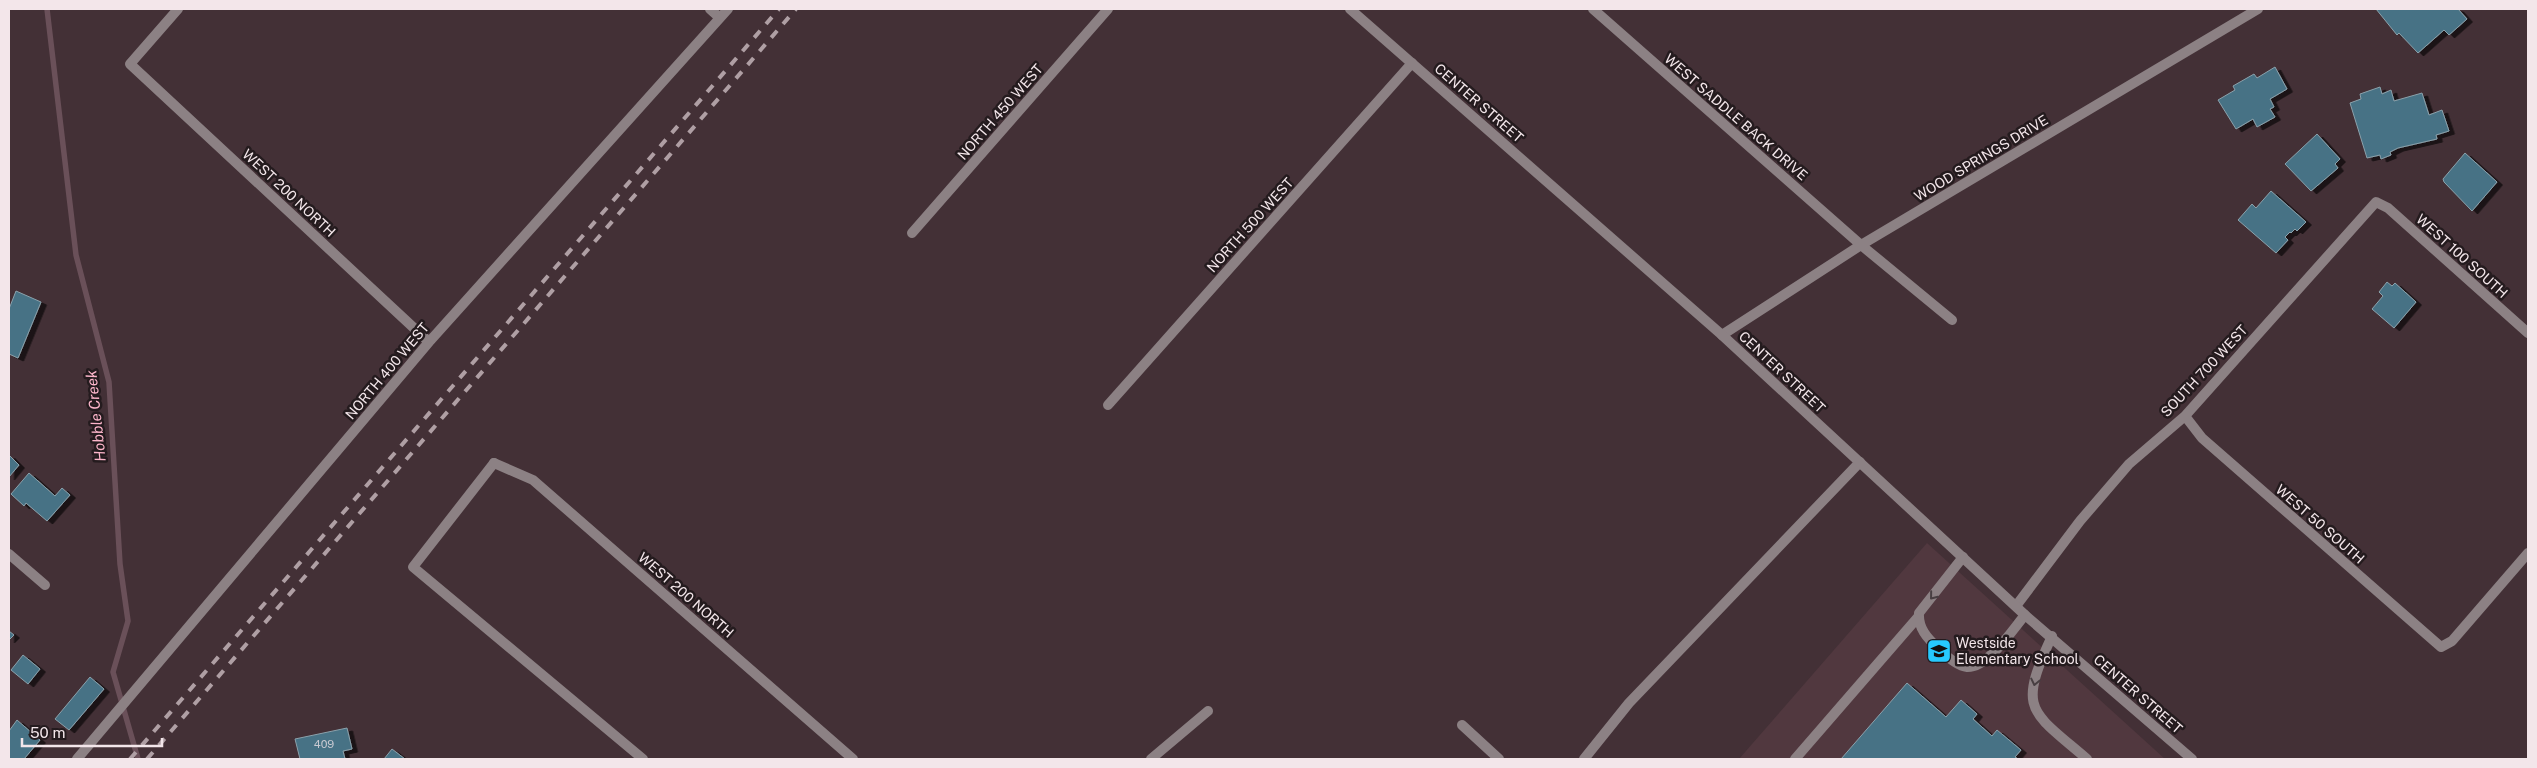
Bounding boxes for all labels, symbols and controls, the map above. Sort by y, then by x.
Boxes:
street label: WEST SADDLE BACK DRIVE [1661,51,1811,183]
street label: CENTER STREET [1432,60,1526,146]
street label: NORTH 450 WEST [954,61,1046,163]
street label: WOOD SPRINGS DRIVE [1911,112,2051,204]
street label: WEST 200 NORTH [239,146,339,240]
street label: NORTH 500 WEST [1203,175,1297,275]
street label: WEST 100 SOUTH [2413,211,2511,301]
street label: NORTH 400 WEST [342,319,432,423]
street label: SOUTH 700 WEST [2157,322,2251,420]
street label: CENTER STREET [1736,328,1828,416]
water label: Hobble Creek [82,368,109,463]
street label: WEST 50 SOUTH [2272,481,2368,567]
street label: WEST 200 NORTH [635,549,737,641]
one-way arrow [1929,590,1938,599]
place label: Westside Elementary School [1956,635,2079,667]
school or university icon: Westside Elementary School [1926,638,1952,664]
street label: CENTER STREET [2091,651,2185,737]
one-way arrow [2030,677,2041,686]
scale bar [22,716,162,748]
text: 50 m [30,724,65,741]
house number: 409 [314,738,334,750]

